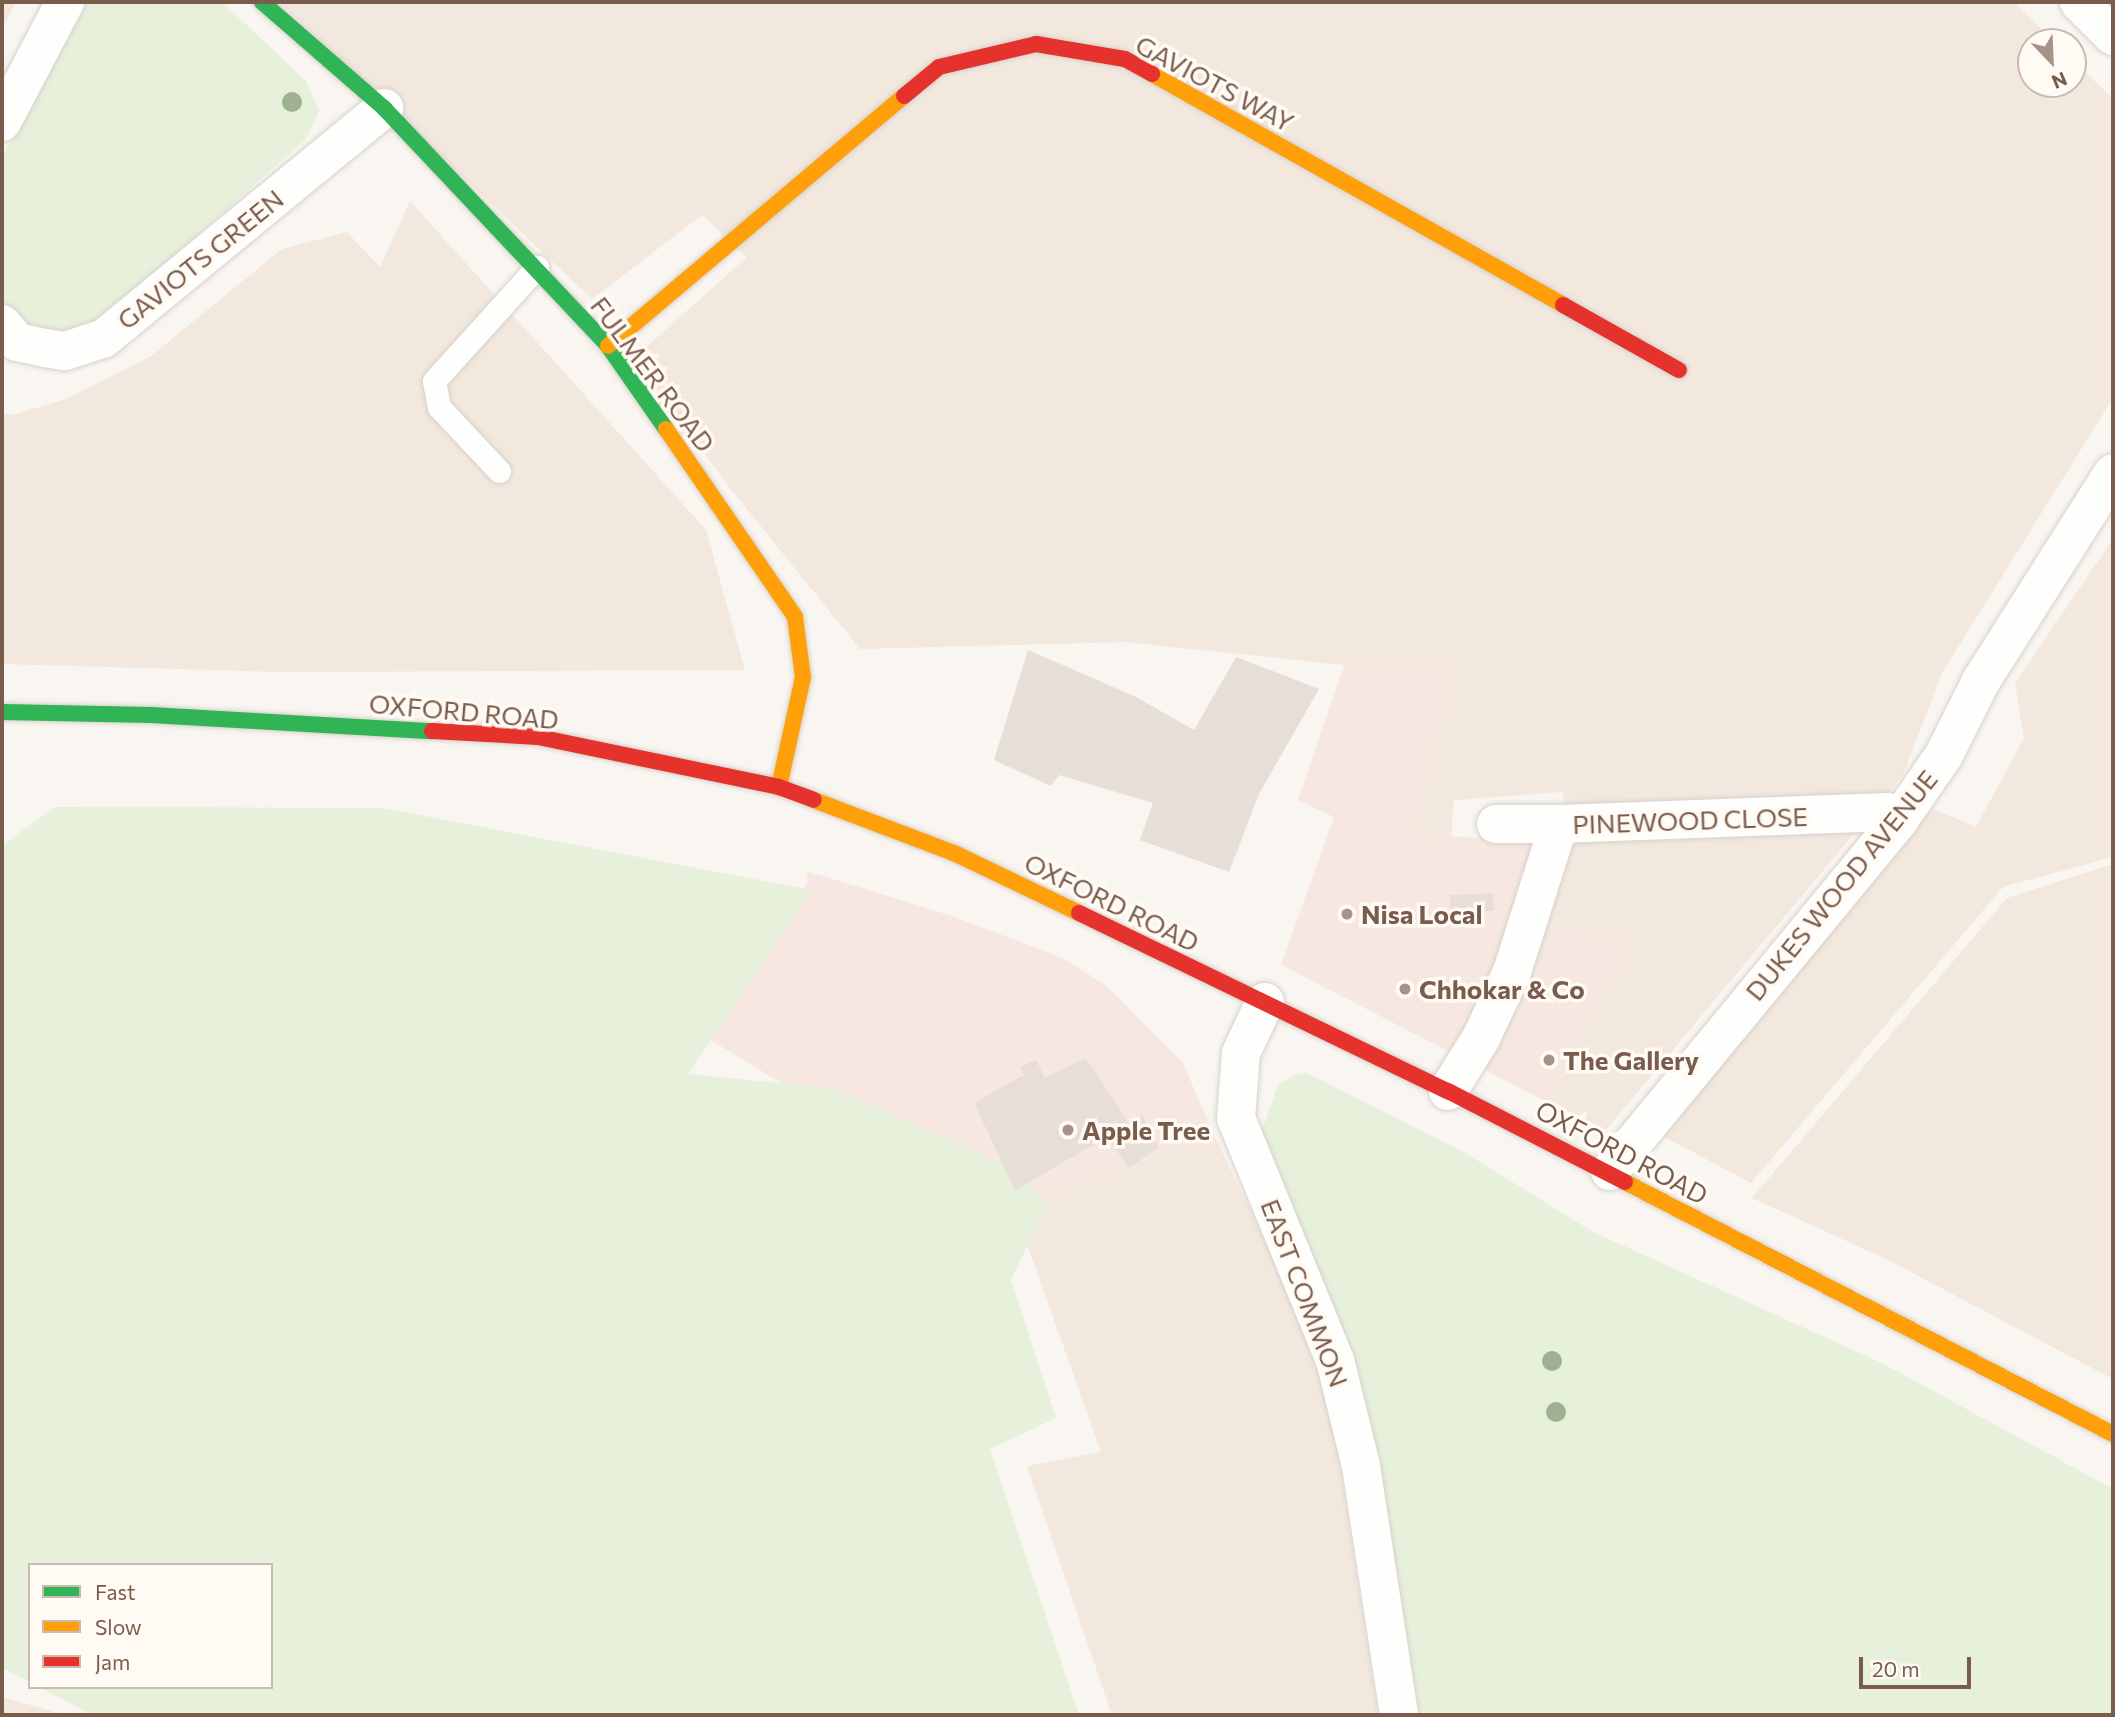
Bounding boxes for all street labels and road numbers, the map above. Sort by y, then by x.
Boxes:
street label: GAVIOTS WAY [1131,28,1299,138]
street label: GAVIOTS GREEN [111,183,289,335]
street label: FULMER ROAD [585,290,721,458]
street label: OXFORD ROAD [368,687,560,735]
street label: DUKES WOOD AVENUE [1739,764,1943,1006]
street label: PINEWOOD CLOSE [1572,800,1808,840]
street label: OXFORD ROAD [1020,846,1204,958]
street label: OXFORD ROAD [1531,1094,1713,1210]
street label: EAST COMMON [1255,1195,1355,1391]

